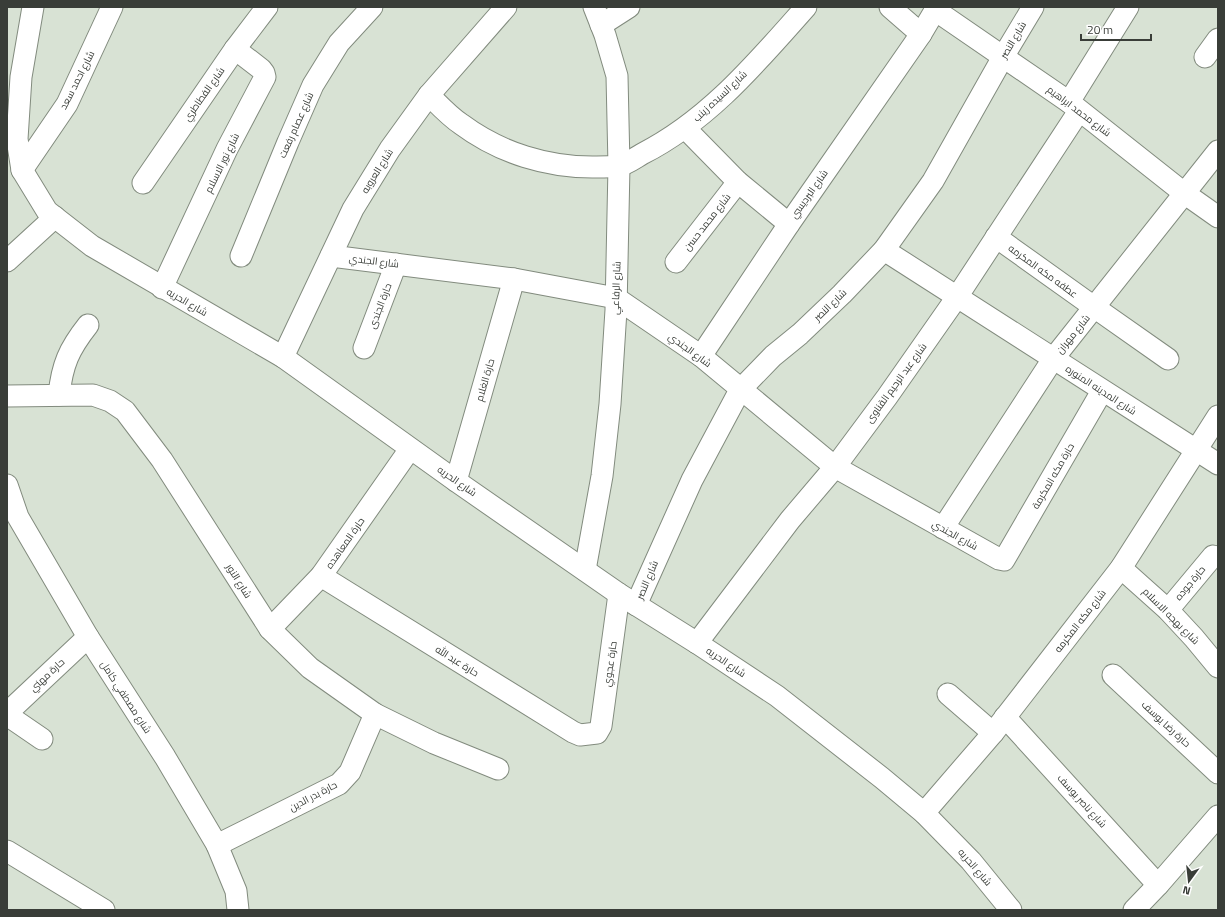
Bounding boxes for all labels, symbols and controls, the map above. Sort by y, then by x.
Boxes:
scale bar [1081,16,1151,42]
street label: شارع النصر [995,19,1030,62]
text: 20 m [1087,20,1113,39]
street label: شارع احمد سعد [56,48,98,112]
street label: شارع الفطاطري [180,64,228,124]
street label: شارع السيده زينب [690,67,750,125]
street label: شارع محمد ابراهيم [1044,82,1114,140]
street label: شارع عصام رفعت [275,90,317,160]
street label: شارع نور الاسلام [201,130,243,196]
street label: شارع العروبه [357,146,397,196]
street label: شارع البرديسي [787,166,831,222]
street label: شارع محمد حسن [680,190,734,254]
street label: عطفه مكه المكرمه [1005,241,1081,301]
street label: شارع الجندي [348,250,400,272]
street label: شارع الرفاعي [608,261,624,315]
street label: حارة الجندى [364,281,396,331]
street label: شارع الحريه [164,284,210,320]
street label: شارع النصر [809,285,850,325]
street label: شارع مهران [1052,311,1094,357]
street label: شارع الجندي [665,329,715,371]
street label: شارع عبد الرحيم القناوى [862,340,930,426]
street label: حارة الغلام [472,357,498,403]
street label: شارع المدينه المنوره [1062,361,1140,419]
street label: حارة مكه المكرمة [1028,440,1078,512]
street label: شارع الحريه [434,462,480,500]
street label: حارة المعاهده [322,514,368,572]
street label: شارع الجندي [929,516,981,554]
street label: شارع النصر [632,558,662,603]
street label: شارع النور [222,560,256,601]
street label: حارة جوده [1171,562,1209,604]
street label: شارع بهجه الاسلام [1139,584,1203,648]
street label: شارع مكه المكرمه [1051,586,1109,656]
street label: حارة عجوي [599,640,621,688]
street label: حارة عبد الله [432,642,482,680]
street label: شارع الحريه [703,643,749,681]
street label: حارة مهني [26,655,68,695]
street label: شارع مصطفي كامل [97,658,155,736]
street label: حارة رضا يوسف [1138,697,1194,751]
street label: شارع ناصر يوسف [1054,771,1110,831]
street label: حارة بدر الدين [286,777,340,815]
street label: شارع الحريه [954,845,996,889]
north arrow [1169,861,1209,901]
text: N [1181,882,1192,899]

